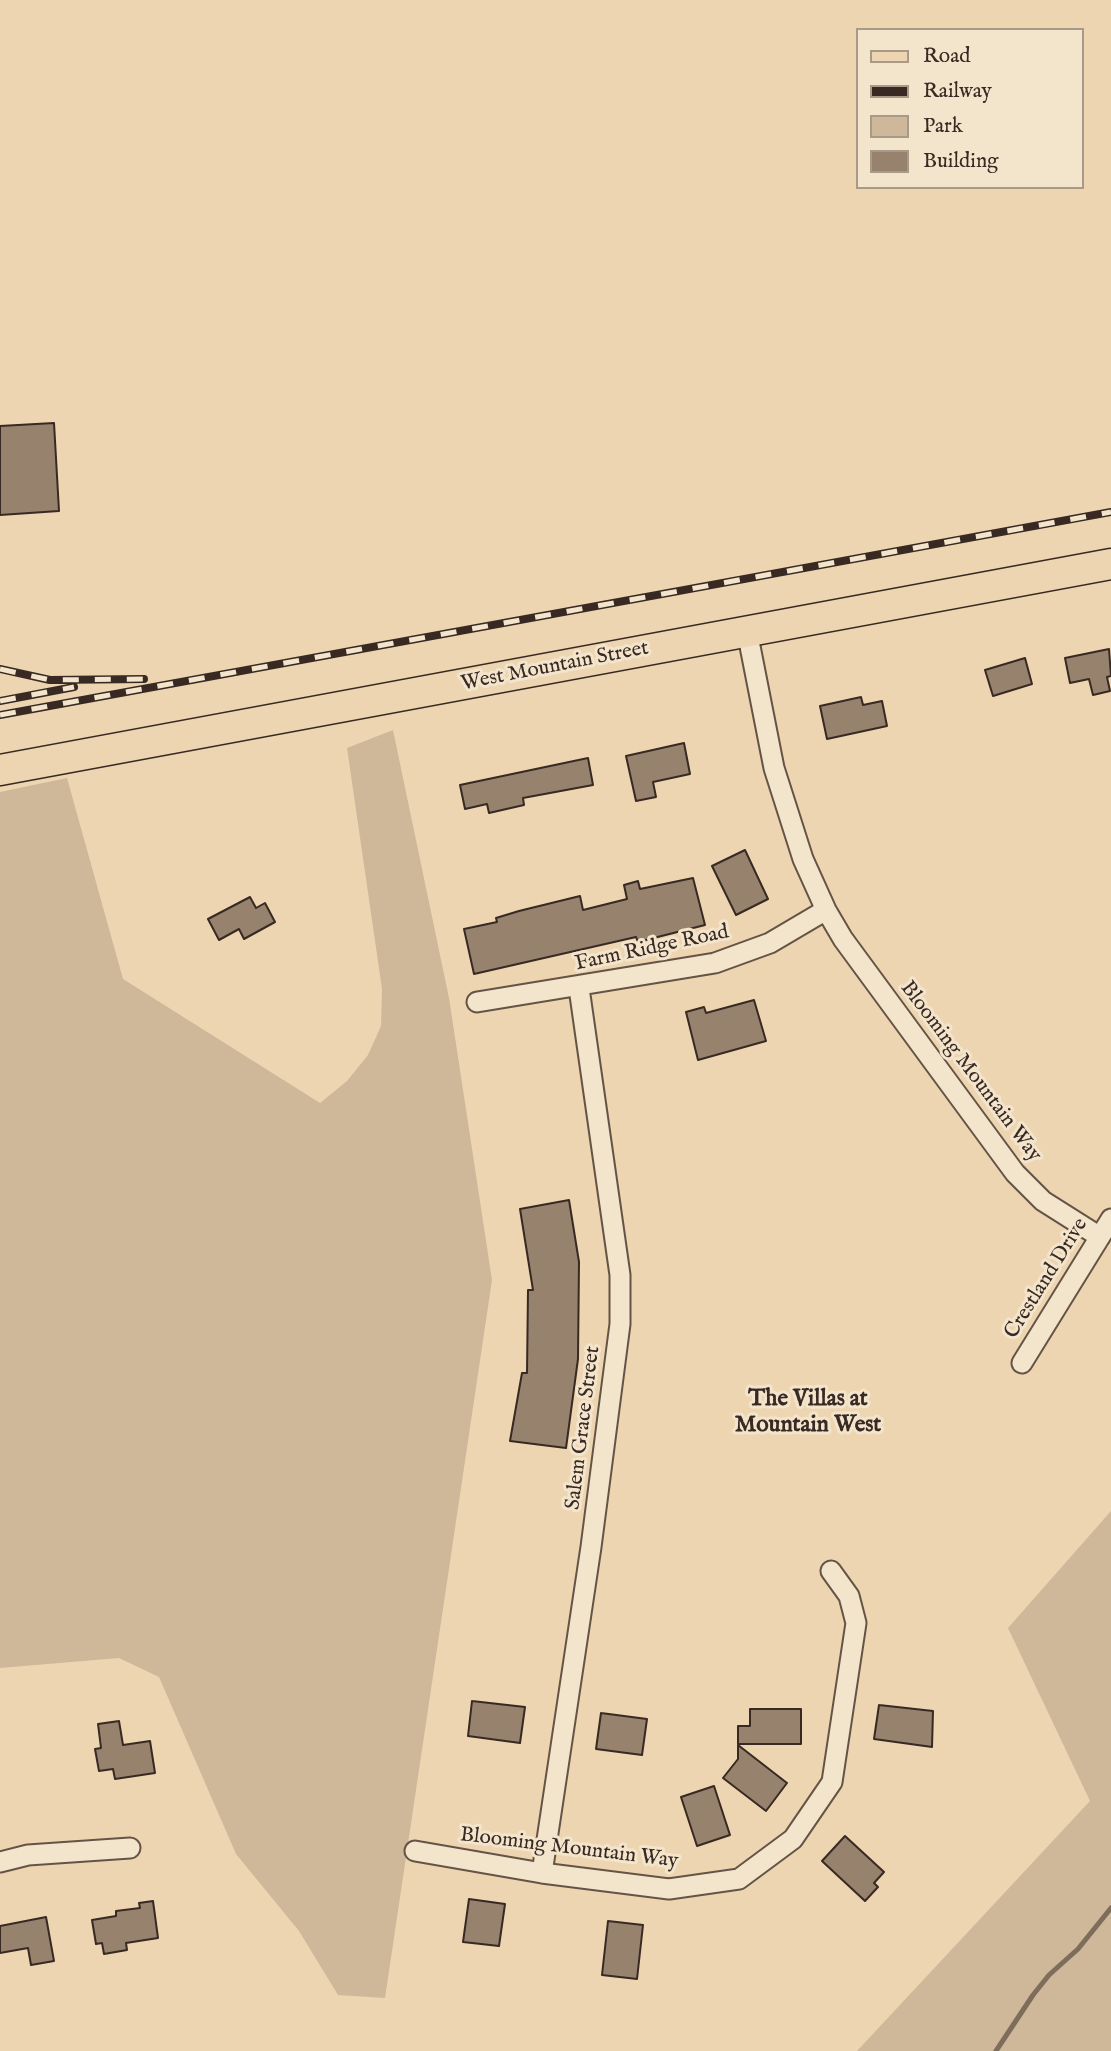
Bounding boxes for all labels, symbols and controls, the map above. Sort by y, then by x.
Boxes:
legend [856,28,1083,189]
text: Road [923,43,970,70]
text: Railway [923,78,992,105]
text: Park [923,113,963,140]
text: Building [923,148,998,175]
street label: West Mountain Street [459,636,651,698]
street label: Farm Ridge Road [573,920,731,978]
street label: Blooming Mountain Way [894,977,1046,1167]
street label: Crestland Drive [1000,1214,1094,1344]
street label: Salem Grace Street [561,1345,607,1511]
district label: The Villas at Mountain West [735,1386,881,1440]
street label: Blooming Mountain Way [459,1823,679,1875]

